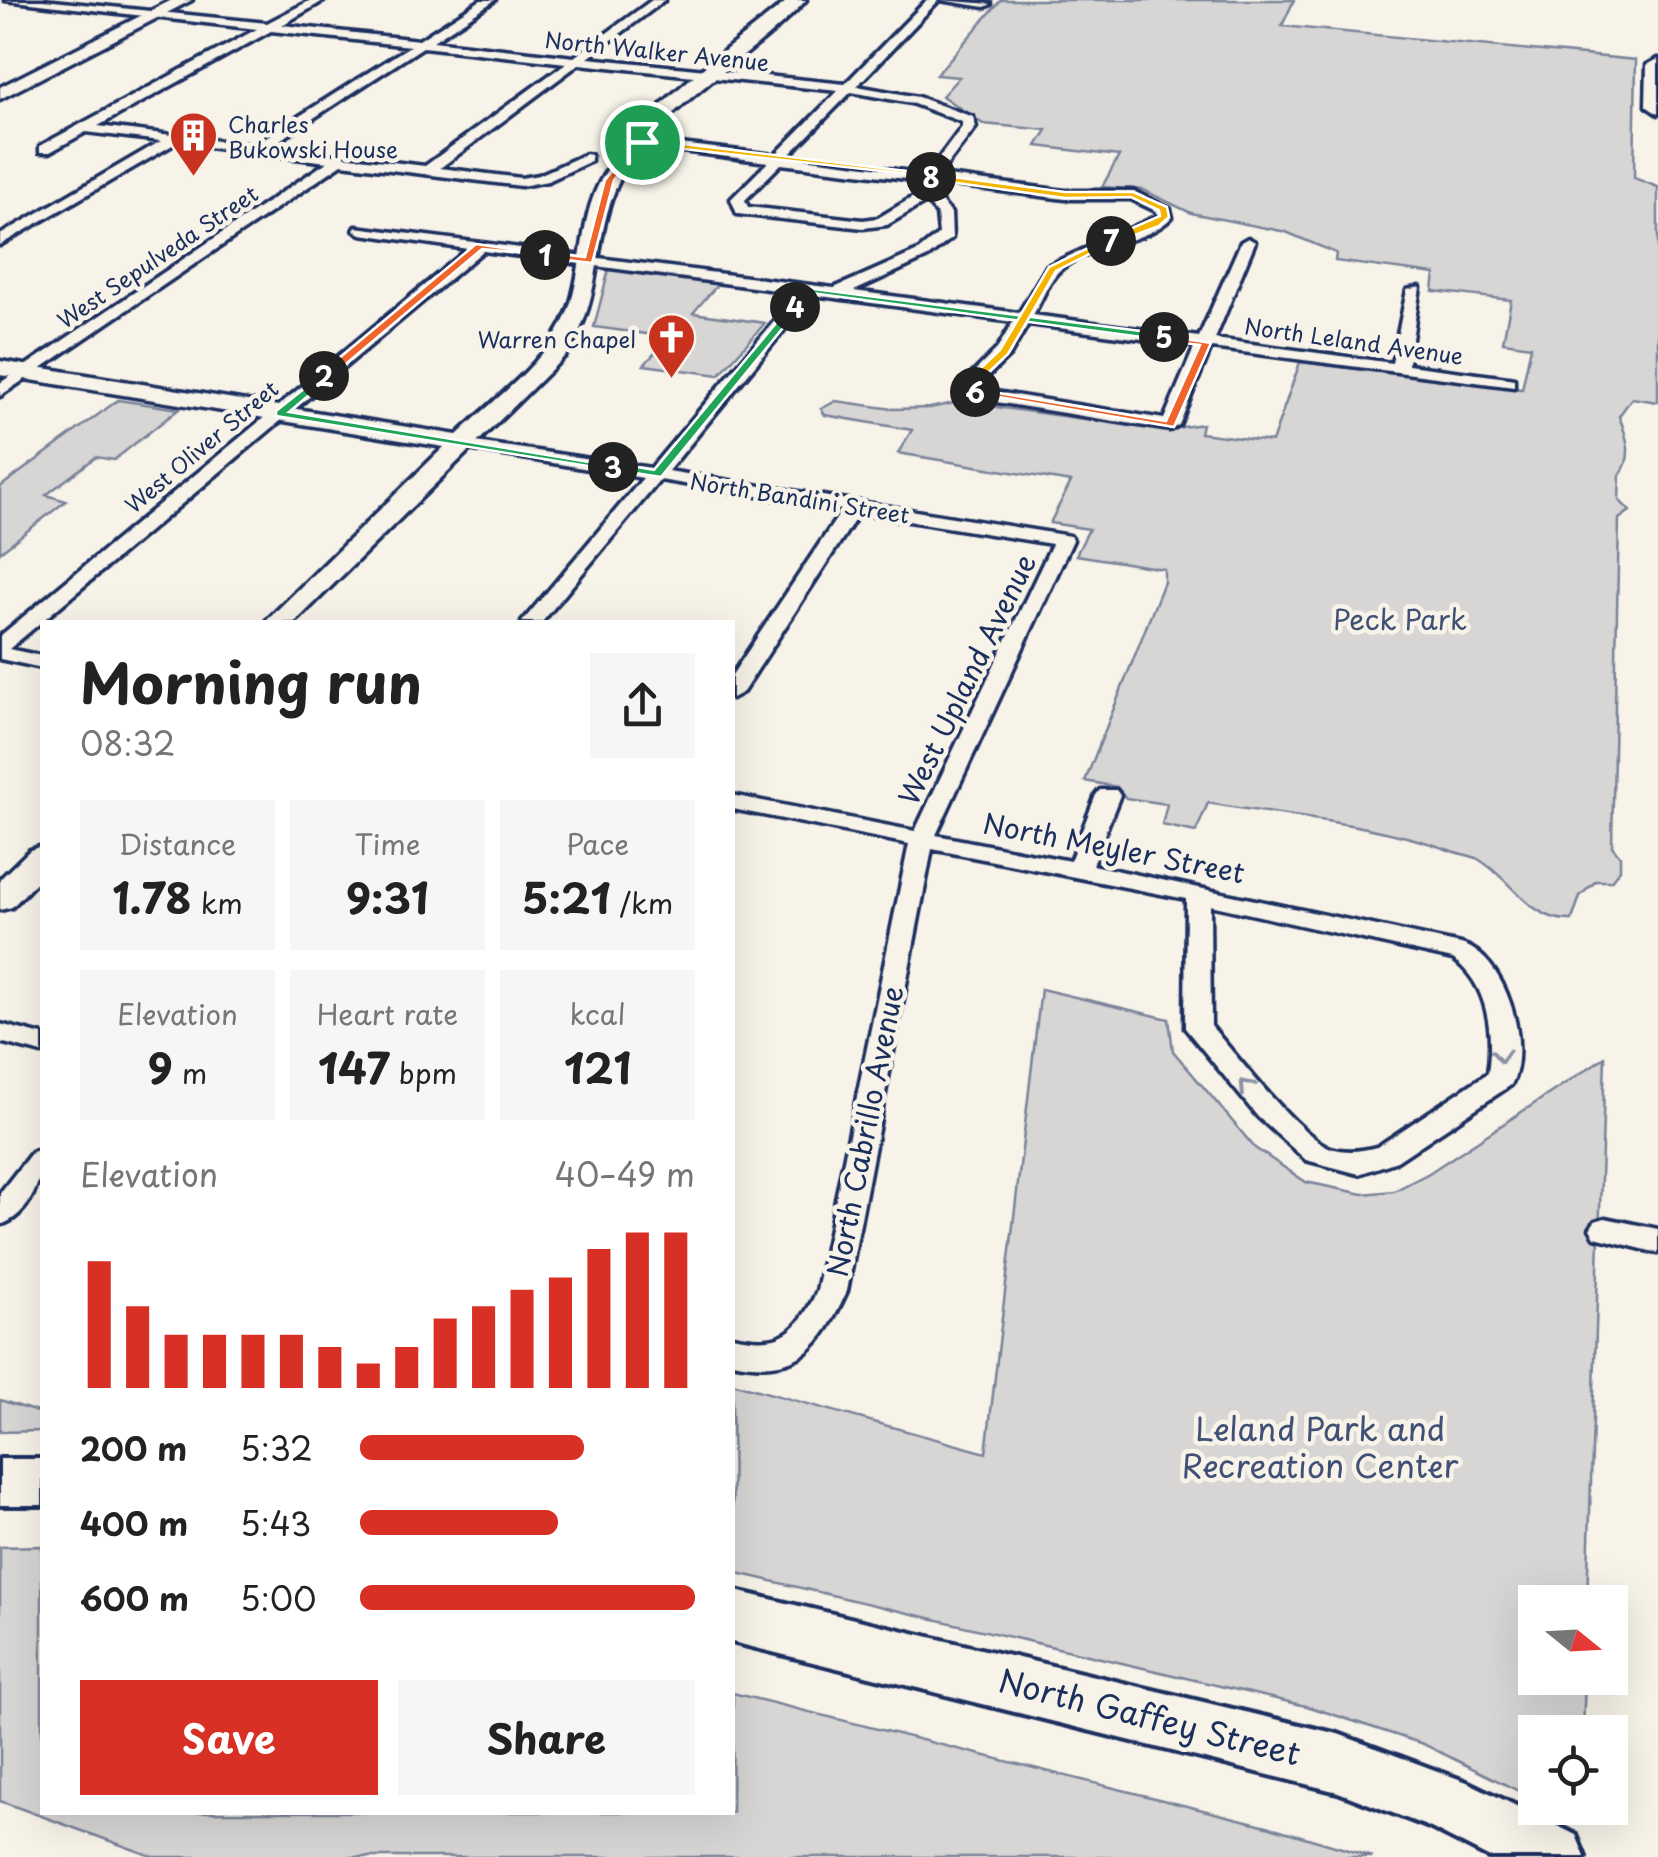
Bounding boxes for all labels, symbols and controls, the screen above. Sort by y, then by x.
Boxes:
street label: North Walker Avenue [543,22,771,78]
pin [600,100,685,185]
place label: Charles Bukowski House [228,107,398,165]
building icon: Charles Bukowski House [167,110,219,178]
icon: arrive [615,115,670,170]
pin: 8 [906,152,956,202]
text: 8 [922,155,940,198]
street label: West Sepulveda Street [50,176,264,336]
pin: 7 [1086,216,1136,266]
text: 7 [1103,219,1119,262]
pin: 1 [520,230,570,280]
text: 1 [538,233,552,276]
pin: 4 [770,282,820,332]
text: 4 [785,285,805,328]
street label: North Leland Avenue [1242,308,1466,372]
church icon: Warren Chapel [645,312,697,380]
pin: 5 [1139,312,1189,362]
text: 5 [1155,315,1173,358]
place label: Warren Chapel [478,322,636,355]
pin: 2 [299,351,349,401]
text: 2 [314,354,334,397]
pin: 6 [950,367,1000,417]
text: 6 [965,370,985,413]
street label: West Oliver Street [117,372,285,520]
pin: 3 [588,442,638,492]
text: 3 [604,445,622,488]
street label: North Bandini Street [688,463,912,531]
street label: West Upland Avenue [886,546,1046,812]
park label: Peck Park [1333,597,1467,640]
text: Morning run [80,640,422,723]
button: share [590,653,695,758]
text: 08:32 [80,719,176,767]
street label: North Meyler Street [979,801,1249,893]
text: Distance [119,822,236,865]
text: Time [354,822,421,865]
text: Pace [566,822,629,865]
text: 1.78 [112,865,192,928]
text: 9:31 [346,865,429,928]
text: 5:21 [522,865,611,928]
text: km [192,881,243,924]
text: /km [611,881,673,924]
street label: North Cabrillo Avenue [815,982,913,1280]
text: Elevation [117,992,238,1035]
text: Heart rate [317,992,458,1035]
text: kcal [570,992,625,1035]
text: 9 [148,1035,173,1098]
text: 147 [318,1035,390,1098]
text: 121 [564,1035,631,1098]
one-way arrow [1490,1048,1511,1064]
text: m [173,1051,207,1094]
text: bpm [390,1051,457,1094]
one-way arrow [1239,1079,1257,1098]
text: Elevation [80,1150,218,1198]
text: 40–49 m [555,1150,695,1198]
park label: Leland Park and Recreation Center [1182,1404,1459,1489]
text: 200 m [80,1424,187,1472]
text: 5:32 [240,1424,313,1472]
text: 400 m [80,1499,188,1547]
text: 5:43 [240,1499,311,1547]
text: 600 m [80,1574,189,1622]
text: 5:00 [240,1574,317,1622]
north arrow [1518,1585,1628,1695]
map controls [1518,1585,1628,1825]
street label: North Gaffey Street [994,1655,1306,1777]
button: Save [80,1680,378,1795]
button: Share [398,1680,695,1795]
button: locate [1518,1715,1628,1825]

